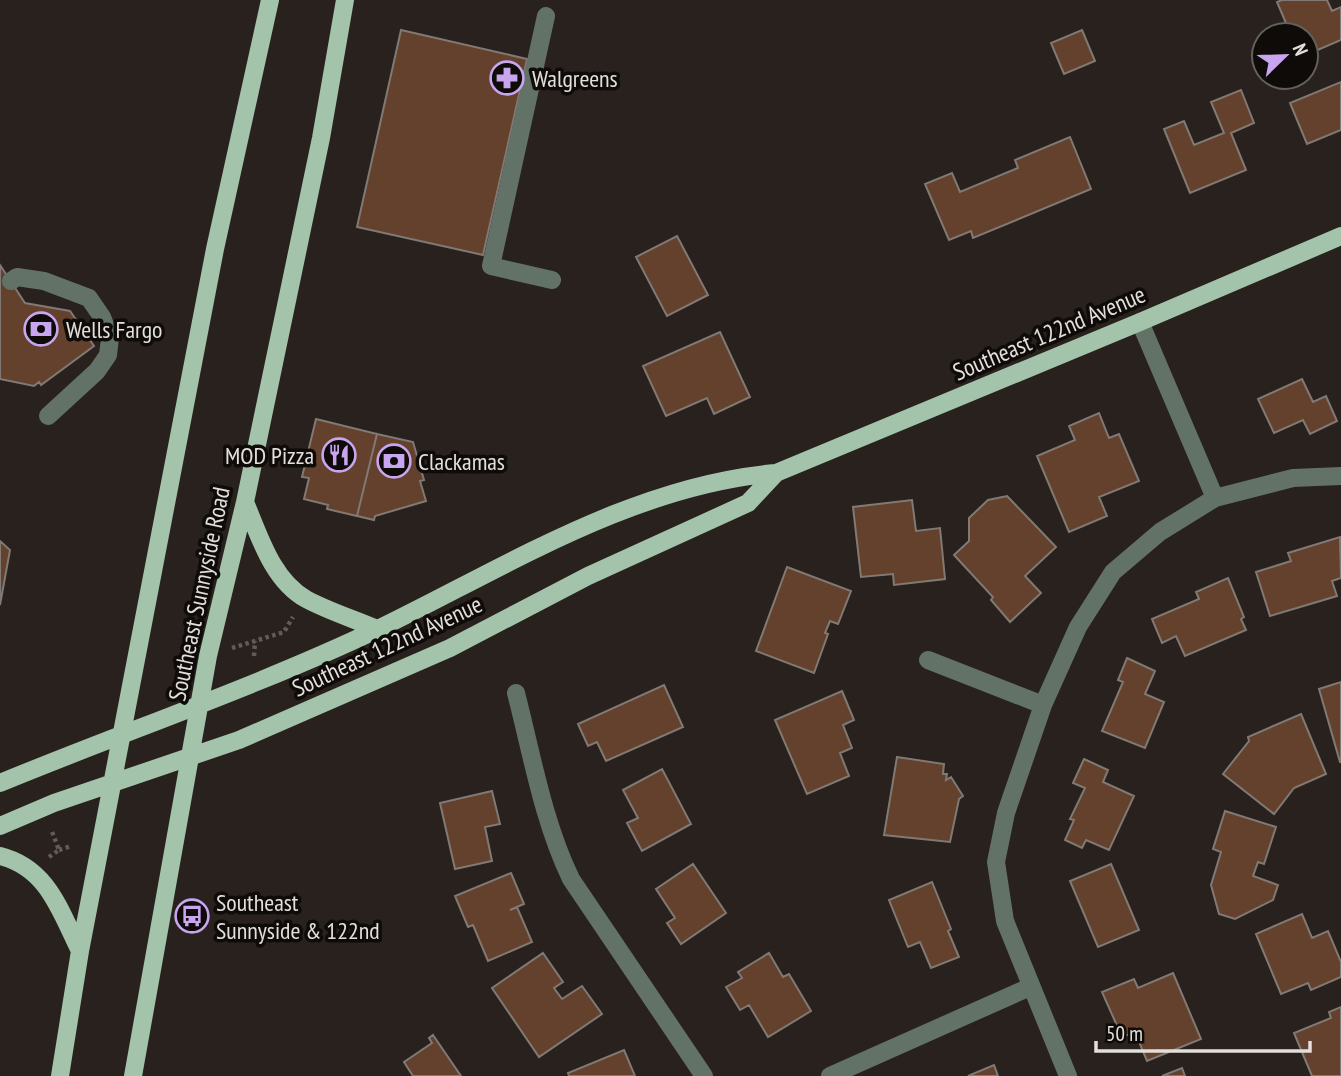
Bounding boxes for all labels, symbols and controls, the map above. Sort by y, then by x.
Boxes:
north arrow [1250,21,1320,91]
text: N [1288,40,1314,59]
pharmacy icon: Walgreens [488,59,526,97]
place label: Walgreens [532,63,618,94]
street label: Southeast 122nd Avenue [948,278,1150,388]
bank icon: Wells Fargo [22,310,60,348]
place label: Wells Fargo [66,314,162,345]
restaurant icon: MOD Pizza [320,436,358,474]
place label: MOD Pizza [225,440,314,471]
bank icon: Clackamas [375,442,413,480]
place label: Clackamas [418,446,505,477]
street label: Southeast Sunnyside Road [161,484,237,704]
street label: Southeast 122nd Avenue [287,588,487,704]
place label: Southeast Sunnyside & 122nd [216,887,380,946]
bus stop icon: Southeast Sunnyside & 122nd [173,897,211,935]
scale bar [1096,1010,1310,1054]
text: 50 m [1106,1020,1143,1047]

